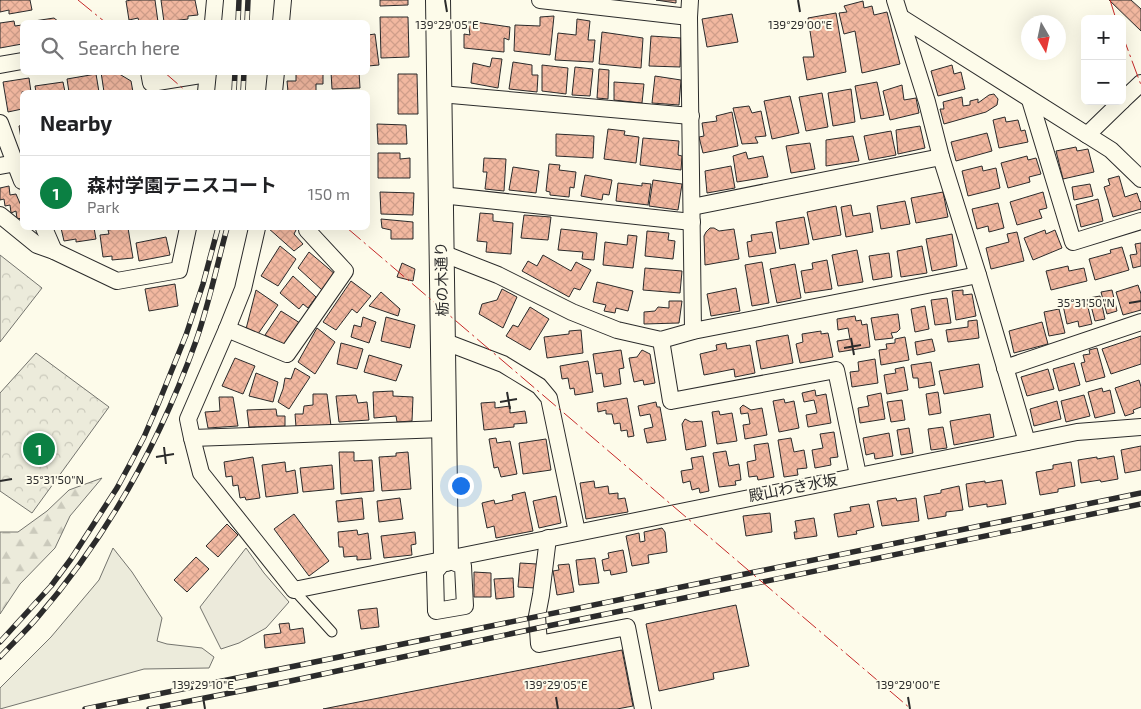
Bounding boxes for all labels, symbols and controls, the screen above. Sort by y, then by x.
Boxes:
north arrow [1021,15,1066,60]
map controls [1081,15,1126,105]
button: + [1081,15,1126,60]
text: 139°29'05"E [415,17,479,31]
text: 139°29'00"E [768,17,832,31]
search box [20,20,370,75]
icon: search [38,34,66,62]
text: Search here [78,36,180,59]
button: − [1081,60,1126,105]
text: Nearby [40,110,112,135]
text: 森村学園テニスコート [87,173,277,196]
text: 1 [53,184,59,203]
text: 150 m [308,184,350,203]
text: Park [87,197,120,216]
street label: 栃の木通り [431,241,451,317]
text: 35°31'50"N [1057,295,1115,309]
pin: 1 [23,430,55,468]
street label: 殿山わき水坂 [747,470,839,504]
text: 35°31'50"N [26,472,84,486]
your location [448,473,474,499]
text: 139°29'10"E [172,677,234,691]
text: 139°29'05"E [524,677,588,691]
text: 139°29'00"E [876,677,940,691]

